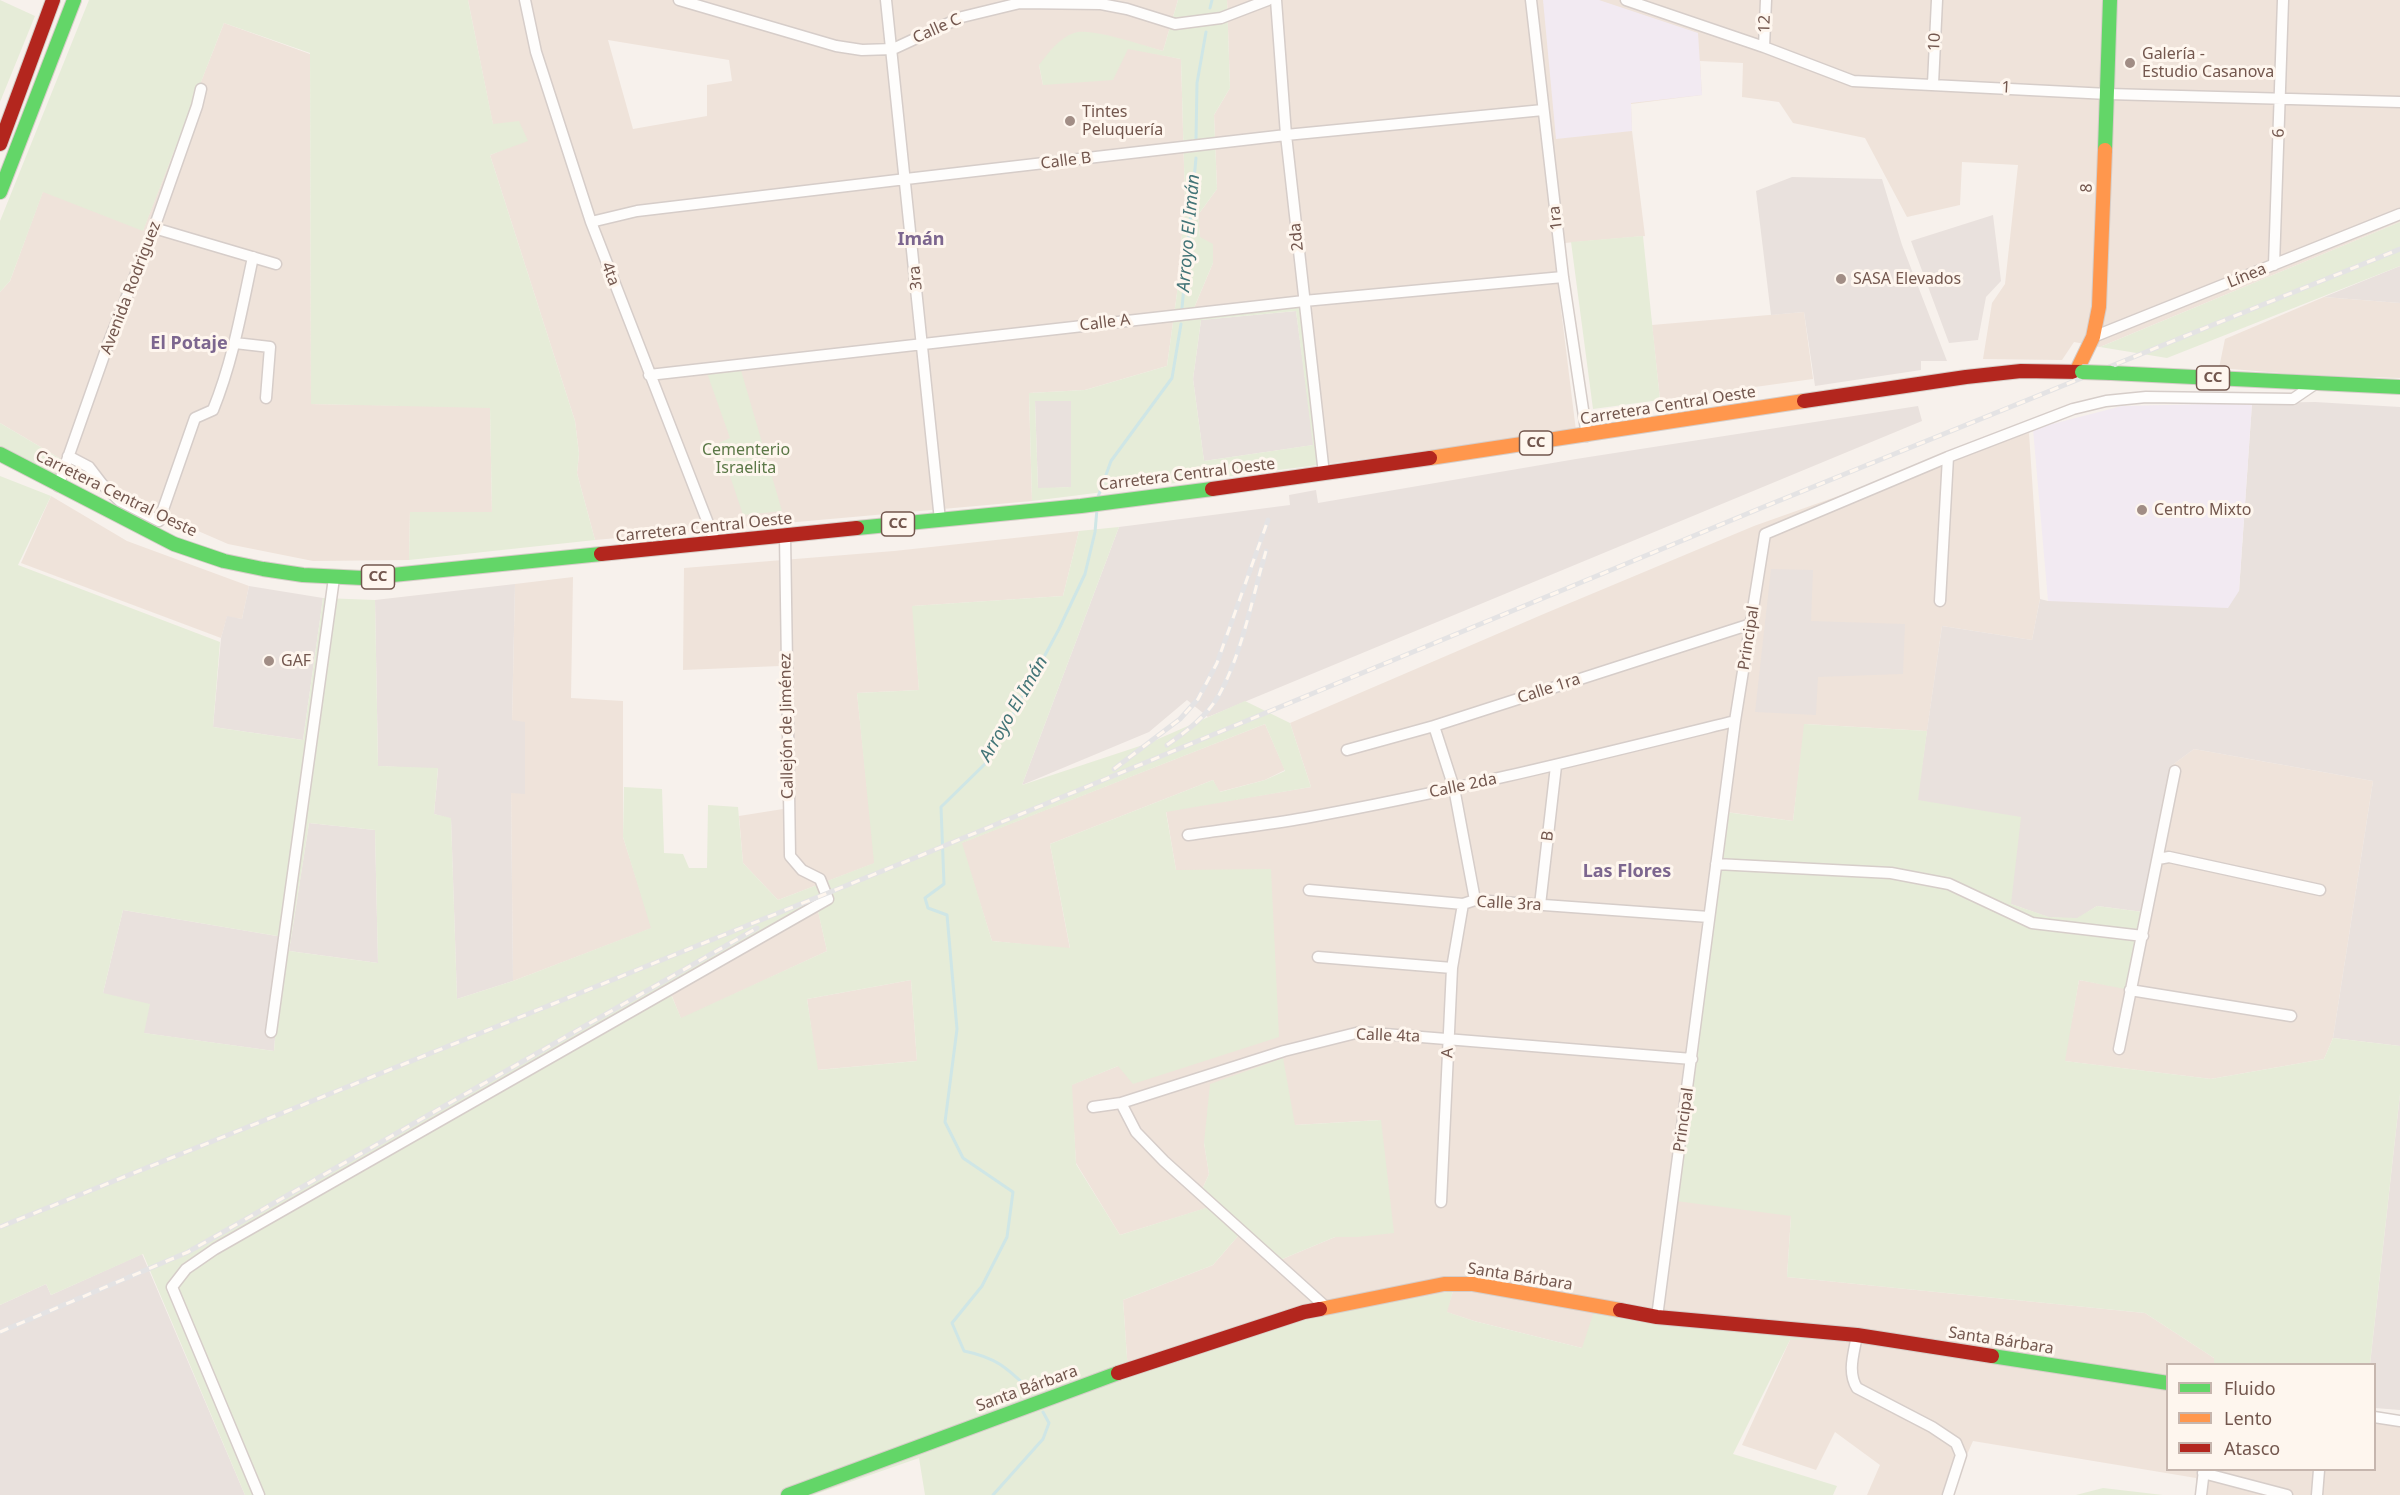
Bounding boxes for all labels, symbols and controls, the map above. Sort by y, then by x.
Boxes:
street label: Calle C [910,10,964,48]
street label: 12 [1755,15,1775,33]
street label: 10 [1925,32,1945,52]
place label: Galería - Estudio Casanova [2142,44,2274,82]
marker: Galería - Estudio Casanova [2123,56,2137,70]
street label: 1 [2001,78,2011,98]
place label: Tintes Peluquería [1082,102,1163,140]
marker: Tintes Peluquería [1063,114,1077,128]
street label: 6 [2269,128,2289,138]
street label: Calle B [1040,148,1092,174]
water label: Arroyo El Imán [1173,173,1205,293]
street label: 8 [2077,183,2097,193]
street label: 1ra [1545,205,1567,231]
street label: Avenida Rodriguez [97,219,165,357]
street label: 2da [1286,222,1308,252]
district label: Imán [897,229,945,251]
street label: 4ta [597,259,623,289]
street label: Línea [2225,260,2269,292]
street label: 3ra [905,265,927,291]
place label: SASA Elevados [1853,269,1961,289]
marker: SASA Elevados [1834,272,1848,286]
street label: Calle A [1079,310,1131,336]
district label: El Potaje [150,333,228,355]
road number: CC [2196,366,2230,390]
street label: Carretera Central Oeste [1579,383,1757,429]
road number: CC [1520,431,1552,455]
park label: Cementerio Israelita [702,440,790,478]
street label: Carretera Central Oeste [32,446,200,542]
street label: Carretera Central Oeste [1098,455,1276,495]
place label: Centro Mixto [2154,500,2251,520]
marker: Centro Mixto [2135,503,2149,517]
street label: Carretera Central Oeste [615,509,793,547]
road number: CC [882,512,914,536]
road number: CC [362,565,394,589]
street label: Principal [1734,604,1764,672]
place label: GAF [281,651,311,671]
street label: Callejón de Jiménez [776,653,798,799]
water label: Arroyo El Imán [975,653,1053,765]
marker: GAF [262,654,276,668]
street label: Calle 1ra [1515,670,1583,708]
street label: Calle 2da [1428,769,1498,803]
street label: B [1538,830,1558,842]
district label: Las Flores [1583,861,1671,883]
street label: Calle 3ra [1476,893,1542,915]
street label: Calle 4ta [1355,1025,1421,1047]
street label: A [1438,1047,1458,1059]
street label: Principal [1670,1086,1698,1154]
street label: Santa Bárbara [1466,1259,1574,1295]
street label: Santa Bárbara [1947,1323,2055,1359]
street label: Santa Bárbara [974,1362,1080,1416]
legend [2166,1363,2376,1471]
text: Fluido [2224,1376,2276,1400]
text: Lento [2224,1406,2272,1430]
text: Atasco [2224,1436,2280,1460]

